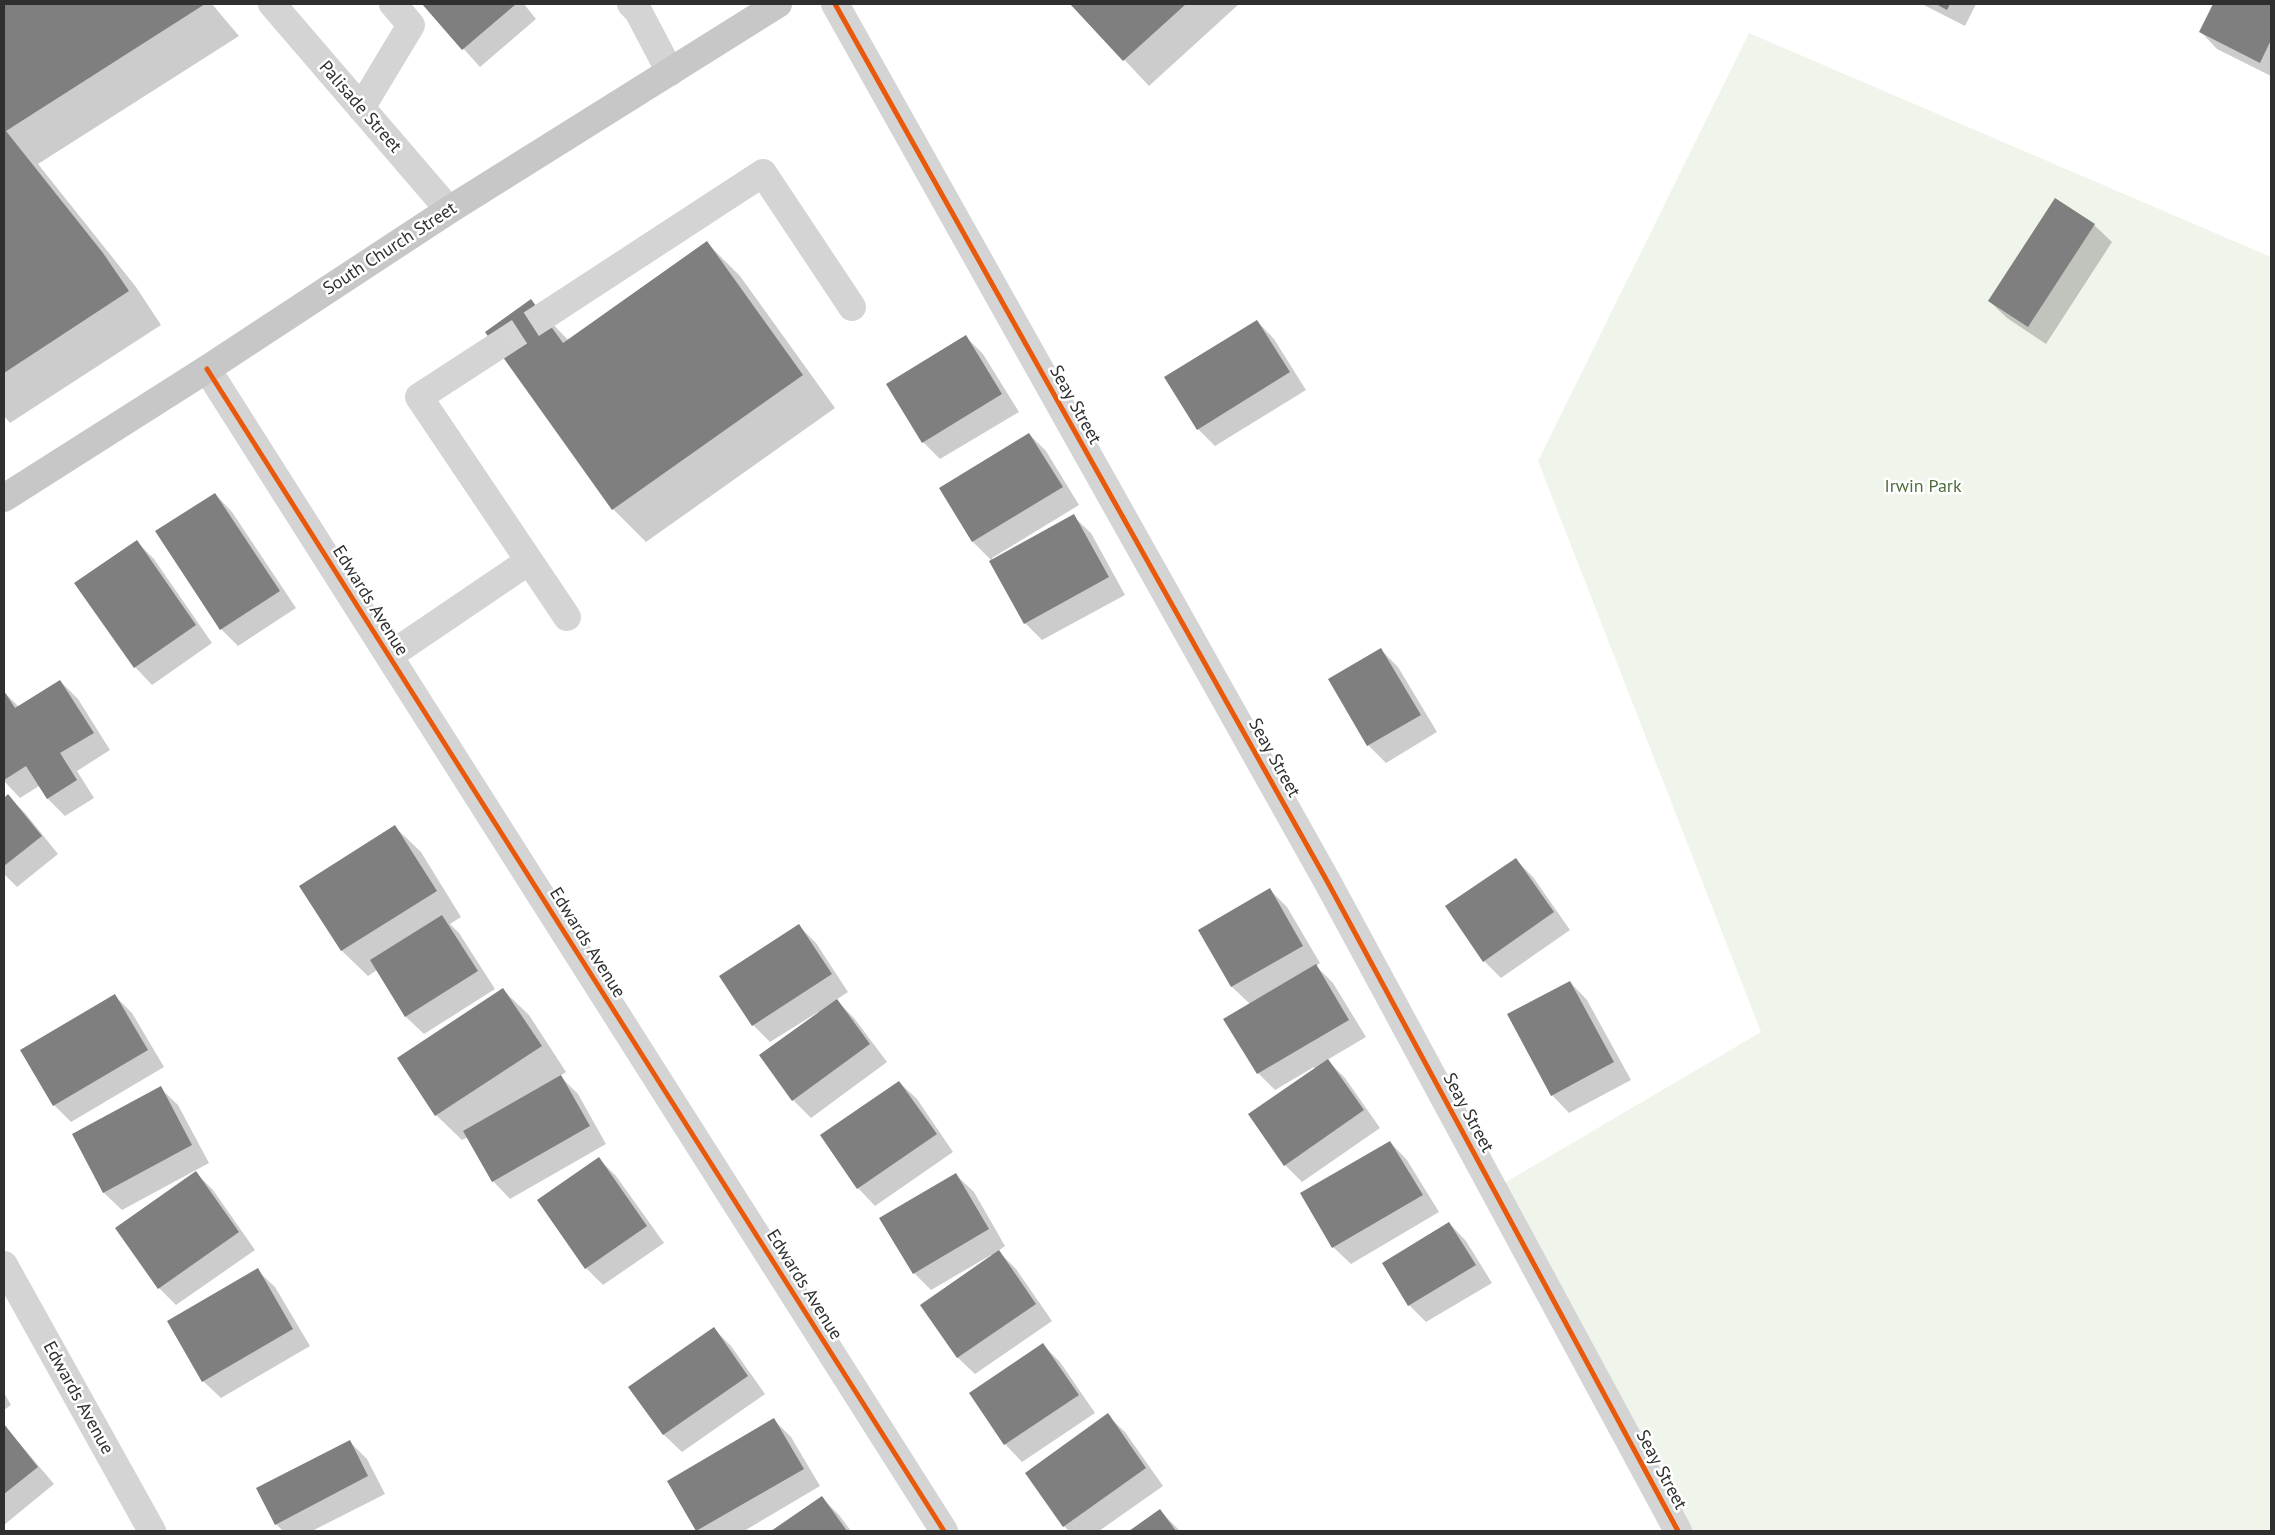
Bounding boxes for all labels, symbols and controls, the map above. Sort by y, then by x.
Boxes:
street label: Palisade Street [314,57,406,157]
street label: South Church Street [319,198,461,300]
street label: Seay Street [1045,362,1105,448]
park label: Irwin Park [1884,476,1962,498]
street label: Edwards Avenue [327,542,413,660]
street label: Seay Street [1244,715,1304,801]
street label: Edwards Avenue [544,884,630,1002]
street label: Seay Street [1438,1070,1498,1156]
street label: Edwards Avenue [761,1226,847,1344]
street label: Edwards Avenue [38,1338,118,1458]
street label: Seay Street [1631,1427,1691,1513]

